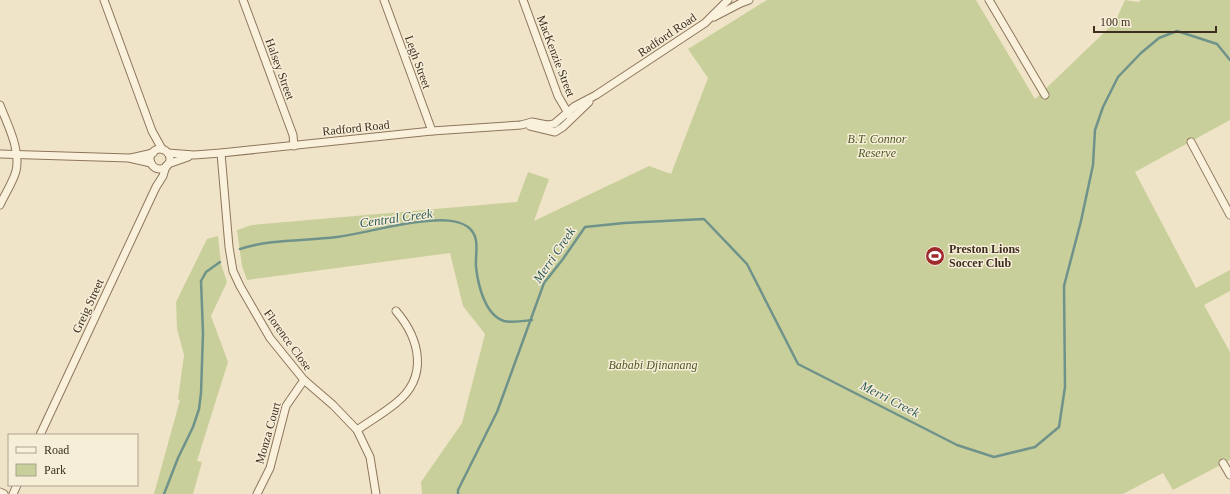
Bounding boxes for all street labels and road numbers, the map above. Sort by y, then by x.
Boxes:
street label: Radford Road [635,10,699,60]
street label: MacKenzie Street [534,13,578,99]
street label: Legh Street [402,33,434,91]
street label: Halsey Street [262,36,298,102]
street label: Radford Road [322,118,390,138]
street label: Greig Street [69,276,107,335]
street label: Florence Close [261,307,315,373]
street label: Monza Court [252,400,284,466]

